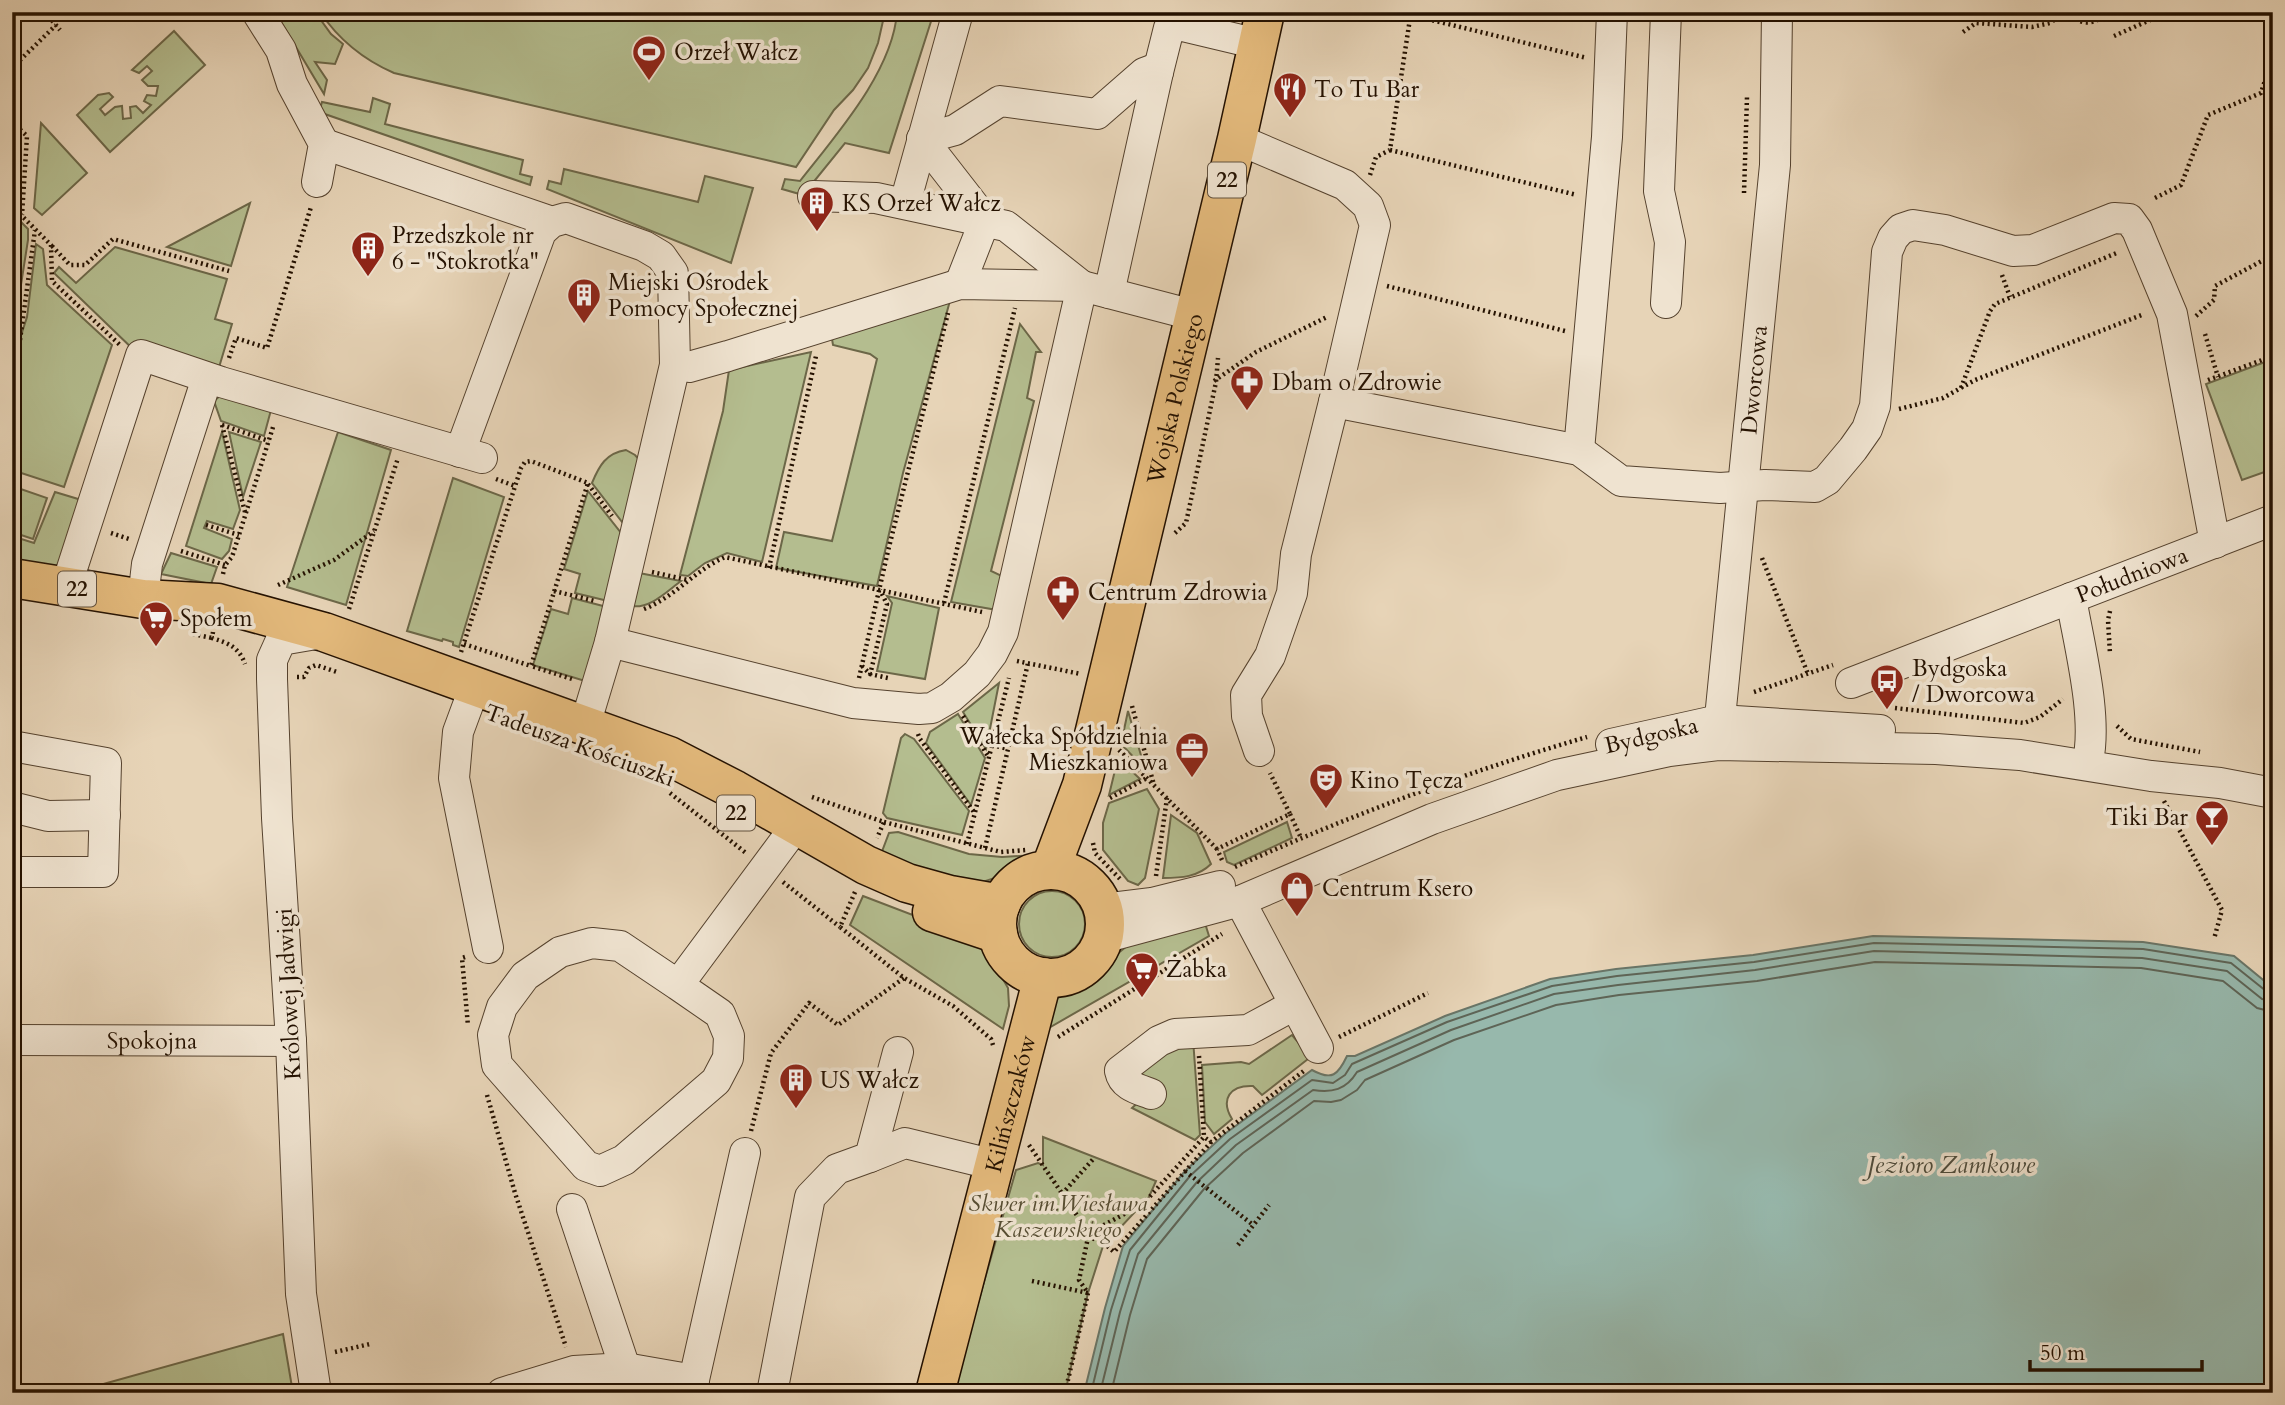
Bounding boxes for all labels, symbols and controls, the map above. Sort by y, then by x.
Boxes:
sports icon: Orzeł Wałcz [630,33,668,82]
place label: Orzeł Wałcz [674,37,798,68]
restaurant icon: To Tu Bar [1271,70,1309,119]
place label: To Tu Bar [1314,74,1420,105]
road number: 22 [1208,162,1246,198]
building icon: KS Orzeł Wałcz [798,184,836,233]
place label: KS Orzeł Wałcz [842,188,1001,219]
place label: Przedszkole nr 6 - "Stokrotka" [392,220,539,277]
building icon: Przedszkole nr 6 - "Stokrotka" [349,229,387,278]
place label: Miejski Ośrodek Pomocy Społecznej [608,267,799,324]
building icon: Miejski Ośrodek Pomocy Społecznej [565,276,603,325]
street label: Wojska Polskiego [1139,310,1211,488]
street label: Dworcowa [1733,324,1775,436]
pharmacy icon: Dbam o Zdrowie [1228,363,1266,412]
place label: Dbam o Zdrowie [1272,367,1442,398]
street label: Południowa [2071,539,2192,611]
road number: 22 [58,572,96,606]
pharmacy icon: Centrum Zdrowia [1044,573,1082,622]
place label: Centrum Zdrowia [1088,577,1267,608]
supermarket icon: Społem [137,599,175,648]
place label: Społem [180,603,253,634]
place label: Bydgoska / Dworcowa [1912,653,2035,710]
bus stop icon: Bydgoska / Dworcowa [1868,662,1906,711]
street label: Tadeusza Kościuszki [481,697,679,794]
street label: Bydgoska [1601,710,1701,761]
place label: Wałecka Spółdzielnia Mieszkaniowa [959,721,1168,778]
office icon: Wałecka Spółdzielnia Mieszkaniowa [1173,730,1211,779]
theatre icon: Kino Tęcza [1307,761,1345,810]
place label: Kino Tęcza [1350,765,1463,796]
road number: 22 [717,796,755,830]
bar icon: Tiki Bar [2193,798,2231,847]
place label: Tiki Bar [2106,802,2189,833]
shop icon: Centrum Ksero [1278,869,1316,918]
place label: Centrum Ksero [1322,873,1473,904]
street label: Królowej Jadwigi [269,907,308,1081]
supermarket icon: Żabka [1123,950,1161,999]
place label: Żabka [1166,954,1227,985]
street label: Spokojna [107,1025,197,1057]
street label: Kilińszczaków [978,1031,1043,1176]
building icon: US Wałcz [777,1061,815,1110]
place label: US Wałcz [820,1065,919,1096]
water label: Jezioro Zamkowe [1862,1149,2036,1182]
park label: Skwer im.Wiesława Kaszewskiego [968,1188,1148,1245]
scale bar [2030,1328,2201,1372]
text: 50 m [2040,1339,2085,1368]

